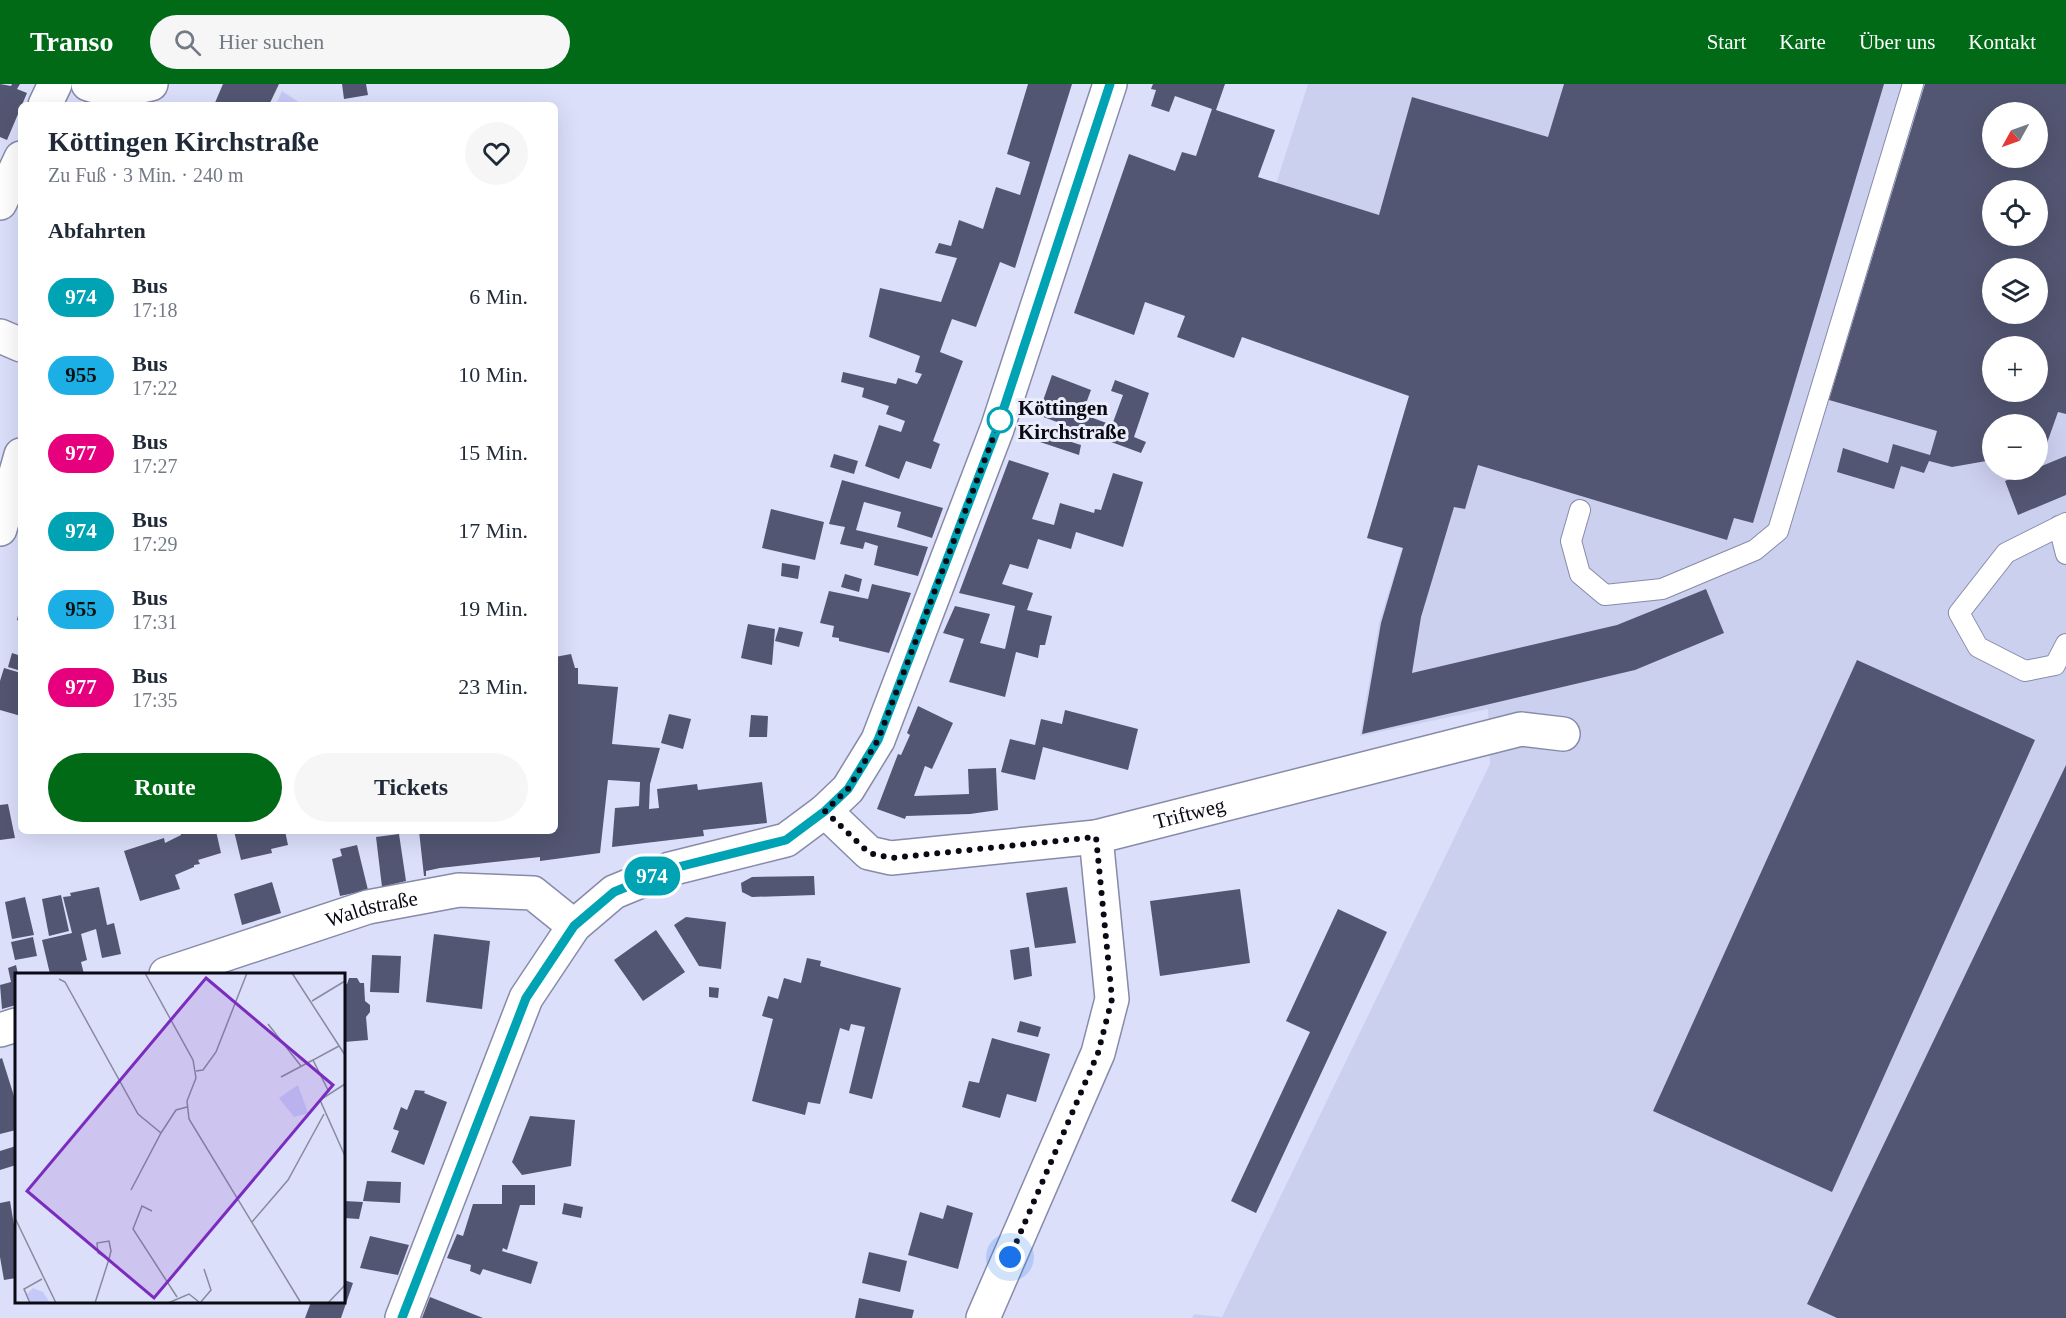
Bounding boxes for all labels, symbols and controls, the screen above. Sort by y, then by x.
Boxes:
search box [150,15,570,69]
text: Transo [30,26,114,57]
icon: search [171,26,204,59]
text: Hier suchen [219,29,324,54]
text: Start [1707,30,1746,54]
text: Karte [1779,30,1826,54]
text: Über uns [1859,30,1935,54]
text: Kontakt [1968,30,2036,54]
north arrow [1982,102,2048,168]
map controls [1982,102,2048,480]
button: heart [465,122,528,185]
text: Köttingen Kirchstraße [48,126,319,157]
text: Zu Fuß · 3 Min. · 240 m [48,164,244,186]
button: locate [1982,180,2048,246]
text: Abfahrten [48,218,146,243]
button: layers [1982,258,2048,324]
text: Bus [132,273,167,298]
text: 6 Min. [469,284,528,309]
text: 974 [65,285,97,309]
text: 17:18 [132,299,178,321]
button: + [1982,336,2048,402]
text: Bus [132,351,167,376]
text: 10 Min. [458,362,528,387]
text: 955 [65,363,97,387]
text: 17:22 [132,377,178,399]
place label: Köttingen Kirchstraße [1018,396,1126,444]
marker: Köttingen Kirchstraße [987,407,1013,433]
button: − [1982,414,2048,480]
text: Bus [132,429,167,454]
text: 15 Min. [458,440,528,465]
text: 977 [65,441,97,465]
text: 17:27 [132,455,178,477]
text: Bus [132,507,167,532]
text: 17 Min. [458,518,528,543]
text: 974 [65,519,97,543]
text: 17:29 [132,533,178,555]
text: Bus [132,585,167,610]
text: 19 Min. [458,596,528,621]
text: 955 [65,597,97,621]
text: 17:31 [132,611,178,633]
text: Bus [132,663,167,688]
text: 23 Min. [458,674,528,699]
text: 977 [65,675,97,699]
text: 17:35 [132,689,178,711]
button: Route [48,753,282,822]
button: Tickets [294,753,528,822]
street label: Triftweg [1151,793,1228,834]
line badge: 974 [618,856,686,896]
text: 974 [636,864,668,888]
street label: Waldstraße [323,886,420,932]
inset map [15,973,345,1303]
your location [995,1242,1025,1272]

